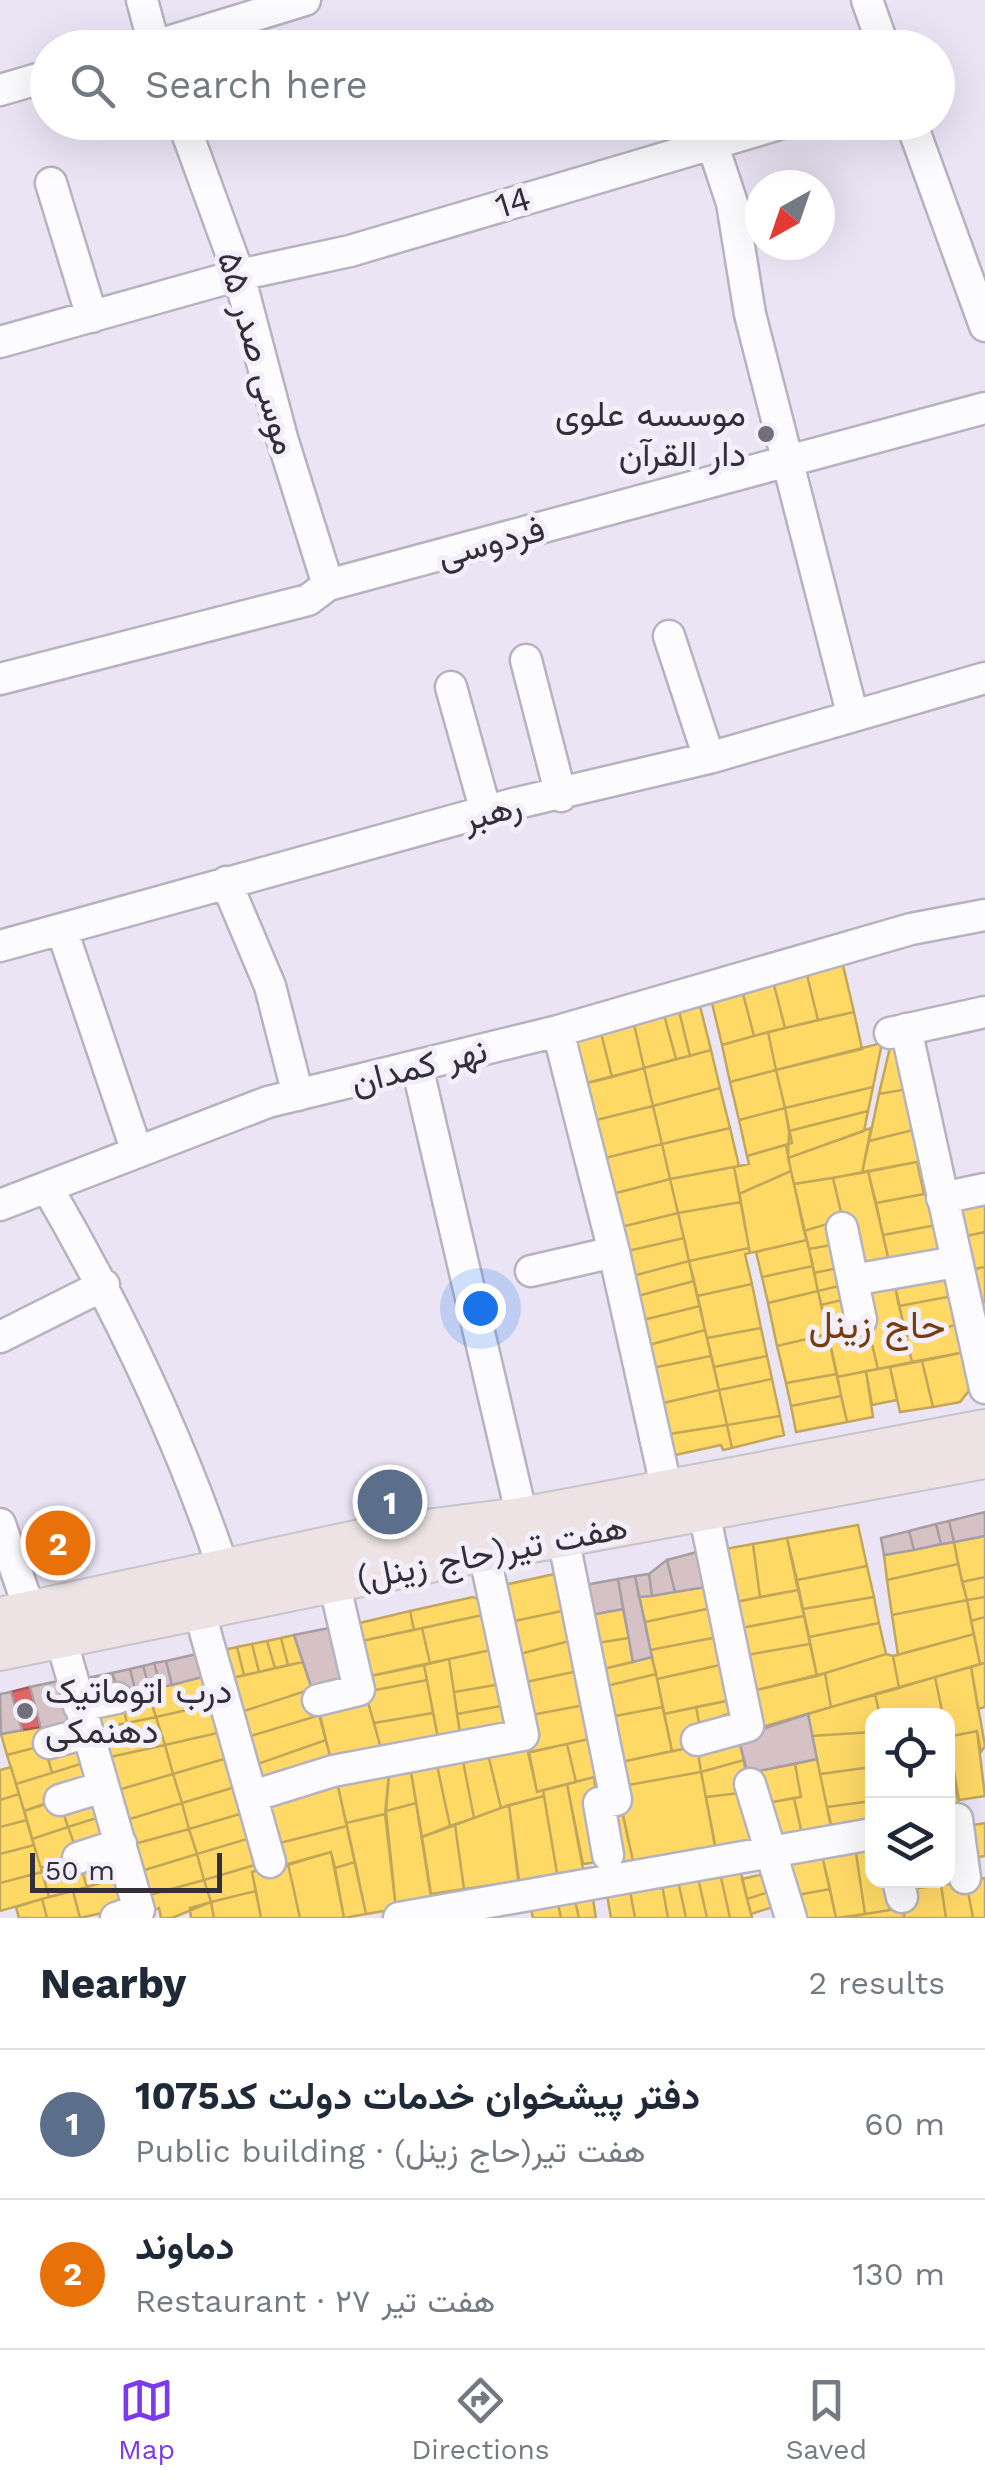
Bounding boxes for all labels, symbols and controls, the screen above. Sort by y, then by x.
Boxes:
search box [30,30,955,140]
icon: search [65,58,120,113]
text: Search here [145,63,368,107]
north arrow [745,170,835,260]
street label: 14 [490,177,536,227]
street label: موسی صدر ۵۵ [208,246,307,460]
place label: موسسه علوی دار القرآن [555,393,746,476]
marker: موسسه علوی دار القرآن [755,423,777,445]
street label: فردوسی [433,508,550,577]
street label: رهبر [457,784,526,841]
street label: نهر کمدان [347,1029,492,1104]
your location [455,1283,506,1334]
district label: حاج زینل [809,1303,945,1351]
pin: 1 [358,1464,422,1540]
street label: هفت تیر(حاج زینل) [353,1505,632,1602]
pin: 2 [26,1506,90,1580]
place label: درب اتوماتیک دهنمکی [45,1670,232,1752]
marker: درب اتوماتیک دهنمکی [14,1700,36,1722]
map controls [865,1708,955,1888]
button: locate [865,1708,955,1798]
button: layers [865,1798,955,1888]
scale bar [30,1848,222,1892]
text: 50 m [45,1854,115,1887]
text: Nearby [40,1959,187,2008]
text: 2 results [808,1964,945,2002]
text: دفتر پیشخوان خدمات دولت کد1075 [135,2074,700,2118]
text: 1 [66,2105,79,2143]
text: 60 m [864,2105,945,2143]
text: Public building · هفت تیر(حاج زینل) [135,2132,645,2170]
text: دماوند [135,2224,234,2268]
text: 2 [63,2255,82,2293]
text: 130 m [853,2255,945,2293]
text: Restaurant · هفت تیر ۲۷ [135,2282,495,2320]
tab: Map [118,2373,175,2466]
tab: Directions [411,2373,550,2466]
tab: Saved [786,2373,867,2466]

